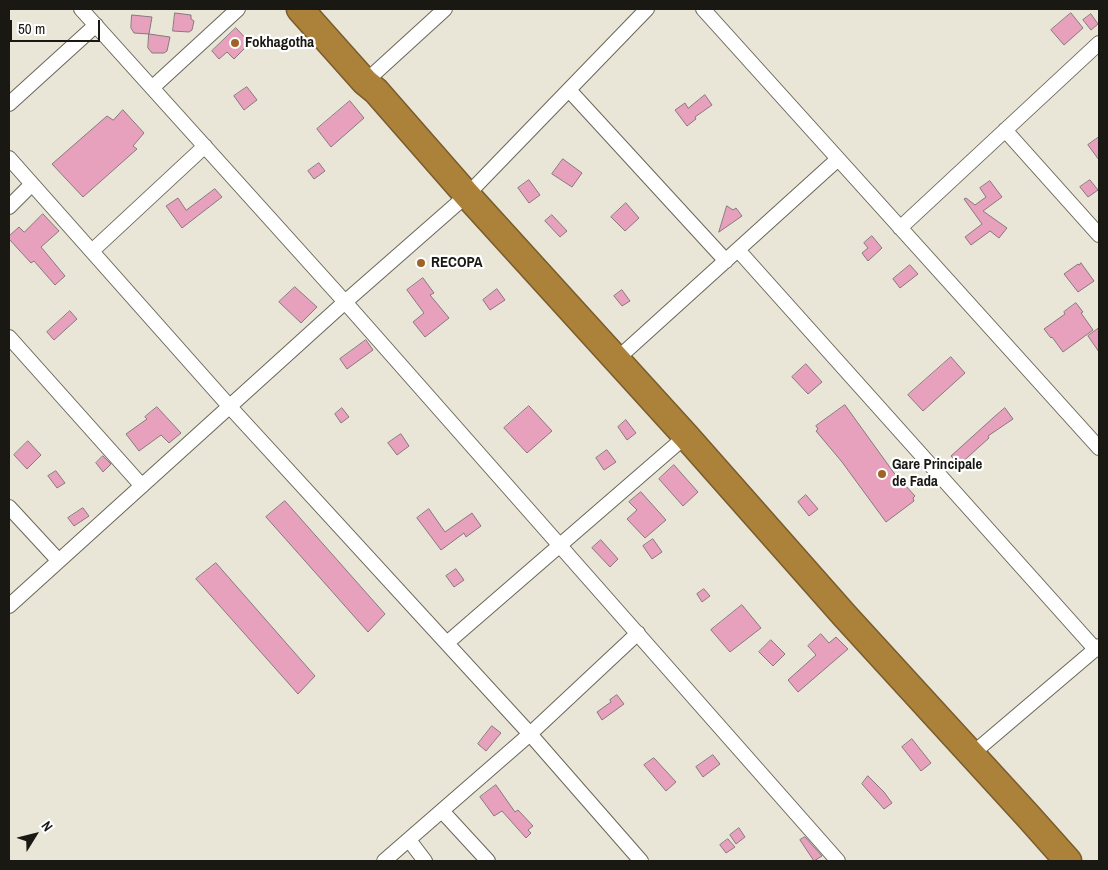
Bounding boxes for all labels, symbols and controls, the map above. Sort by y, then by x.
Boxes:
scale bar [12,10,102,42]
text: 50 m [18,18,45,39]
place label: Fokhagotha [245,34,314,52]
marker: Fokhagotha [229,37,241,49]
place label: RECOPA [431,254,483,272]
marker: RECOPA [415,257,427,269]
place label: Gare Principale de Fada [892,456,982,491]
marker: Gare Principale de Fada [876,468,888,480]
north arrow [10,810,60,860]
text: N [37,818,57,835]

